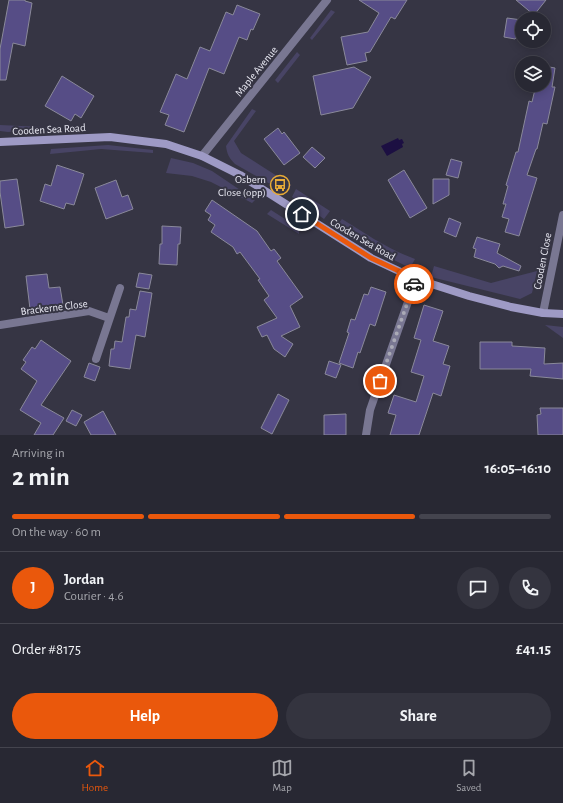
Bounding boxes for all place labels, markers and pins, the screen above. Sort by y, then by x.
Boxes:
place label: Osbern Close (opp) [218,174,266,198]
bus stop icon: Osbern Close (opp) [269,174,291,196]
pin [285,197,319,231]
pin [363,364,397,398]

